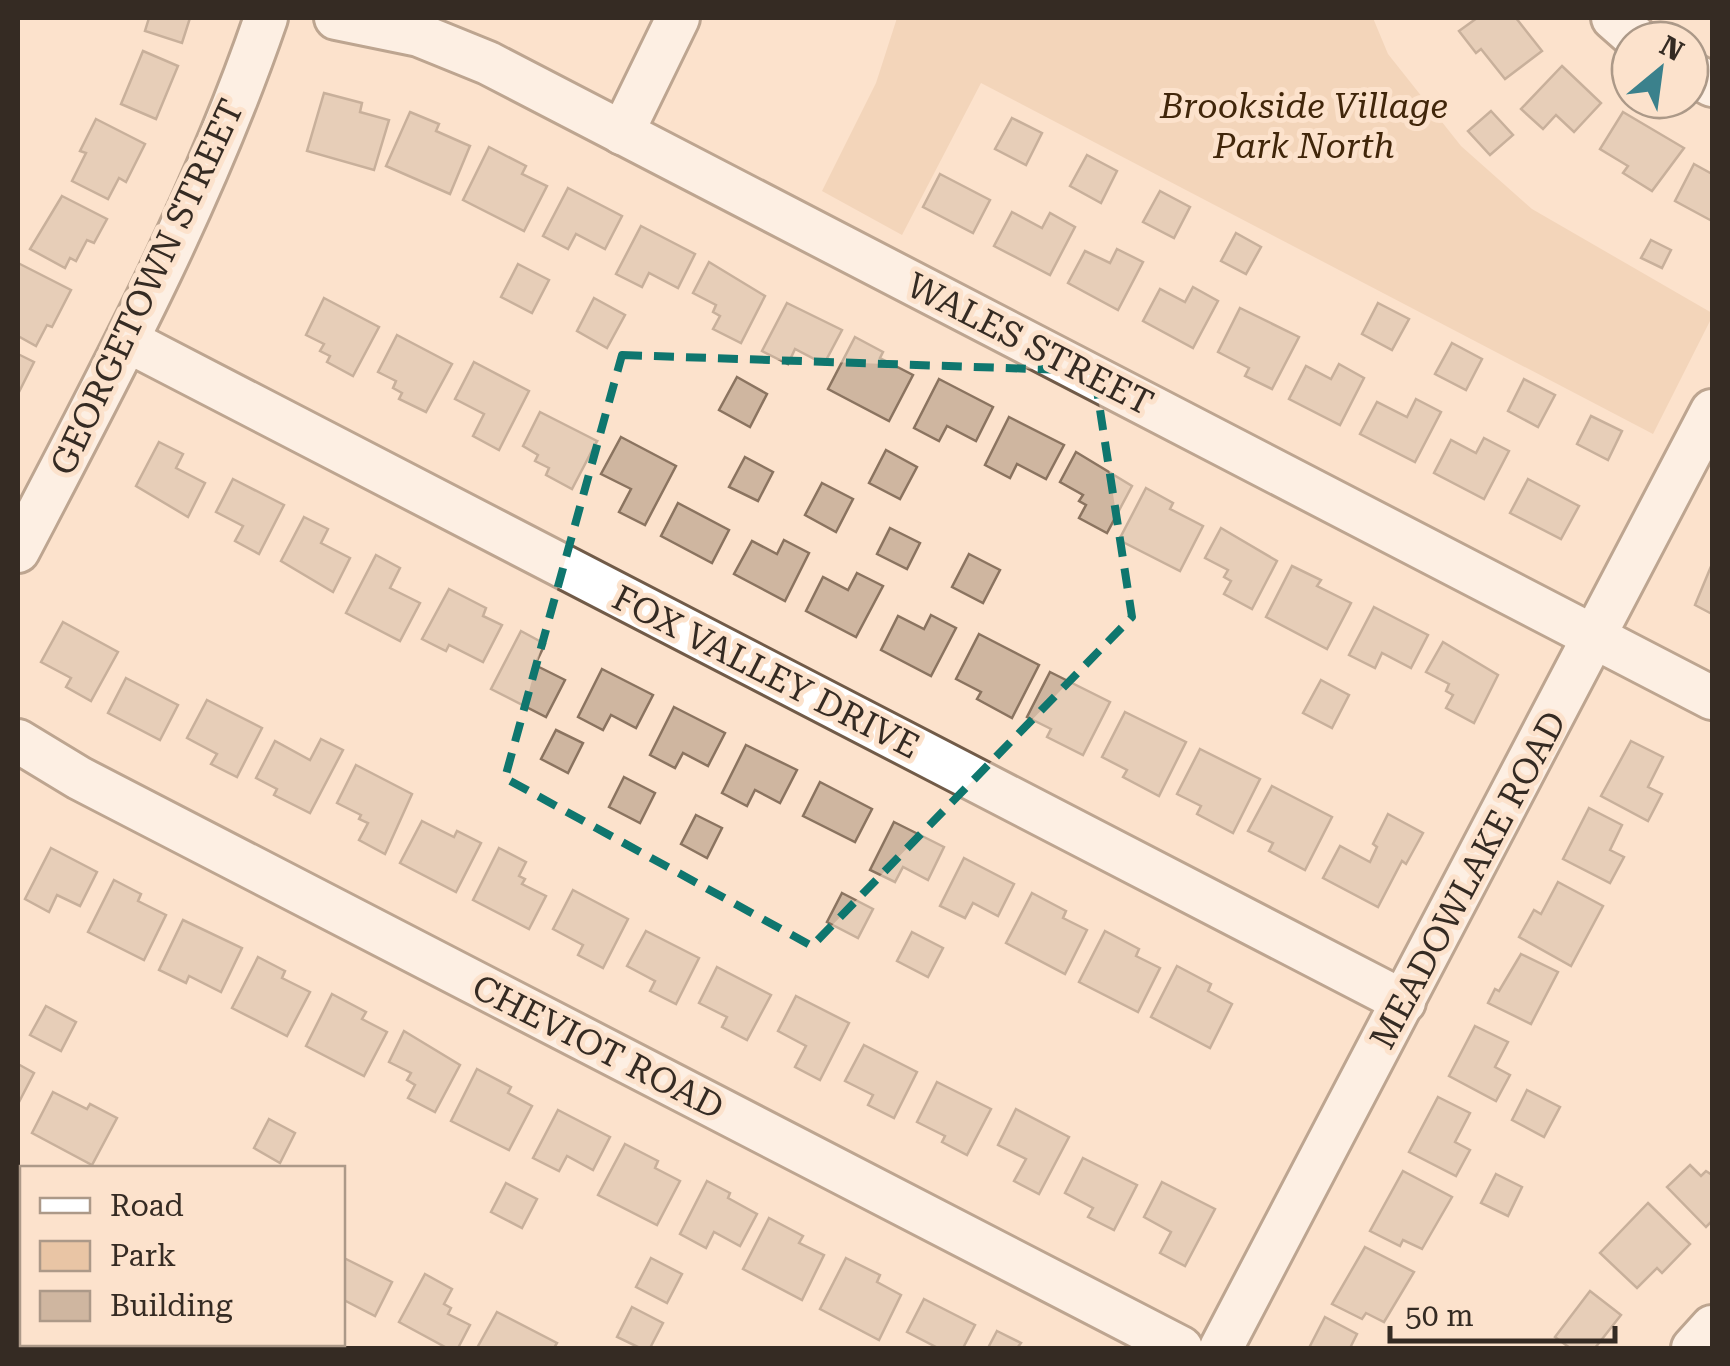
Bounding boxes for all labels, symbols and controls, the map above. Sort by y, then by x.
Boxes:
north arrow [1610,20,1710,120]
text: N [1654,29,1689,68]
park label: Brookside Village Park North [1159,86,1448,167]
street label: GEORGETOWN STREET [42,93,253,482]
street label: WALES STREET [900,265,1160,424]
street label: FOX VALLEY DRIVE [606,577,926,768]
street label: MEADOWLAKE ROAD [1362,705,1575,1056]
street label: CHEVIOT ROAD [465,966,730,1128]
legend [20,1166,345,1346]
text: Road [110,1188,184,1223]
text: Park [110,1238,176,1273]
scale bar [1390,1281,1615,1343]
text: Building [110,1288,233,1323]
text: 50 m [1405,1298,1474,1333]

